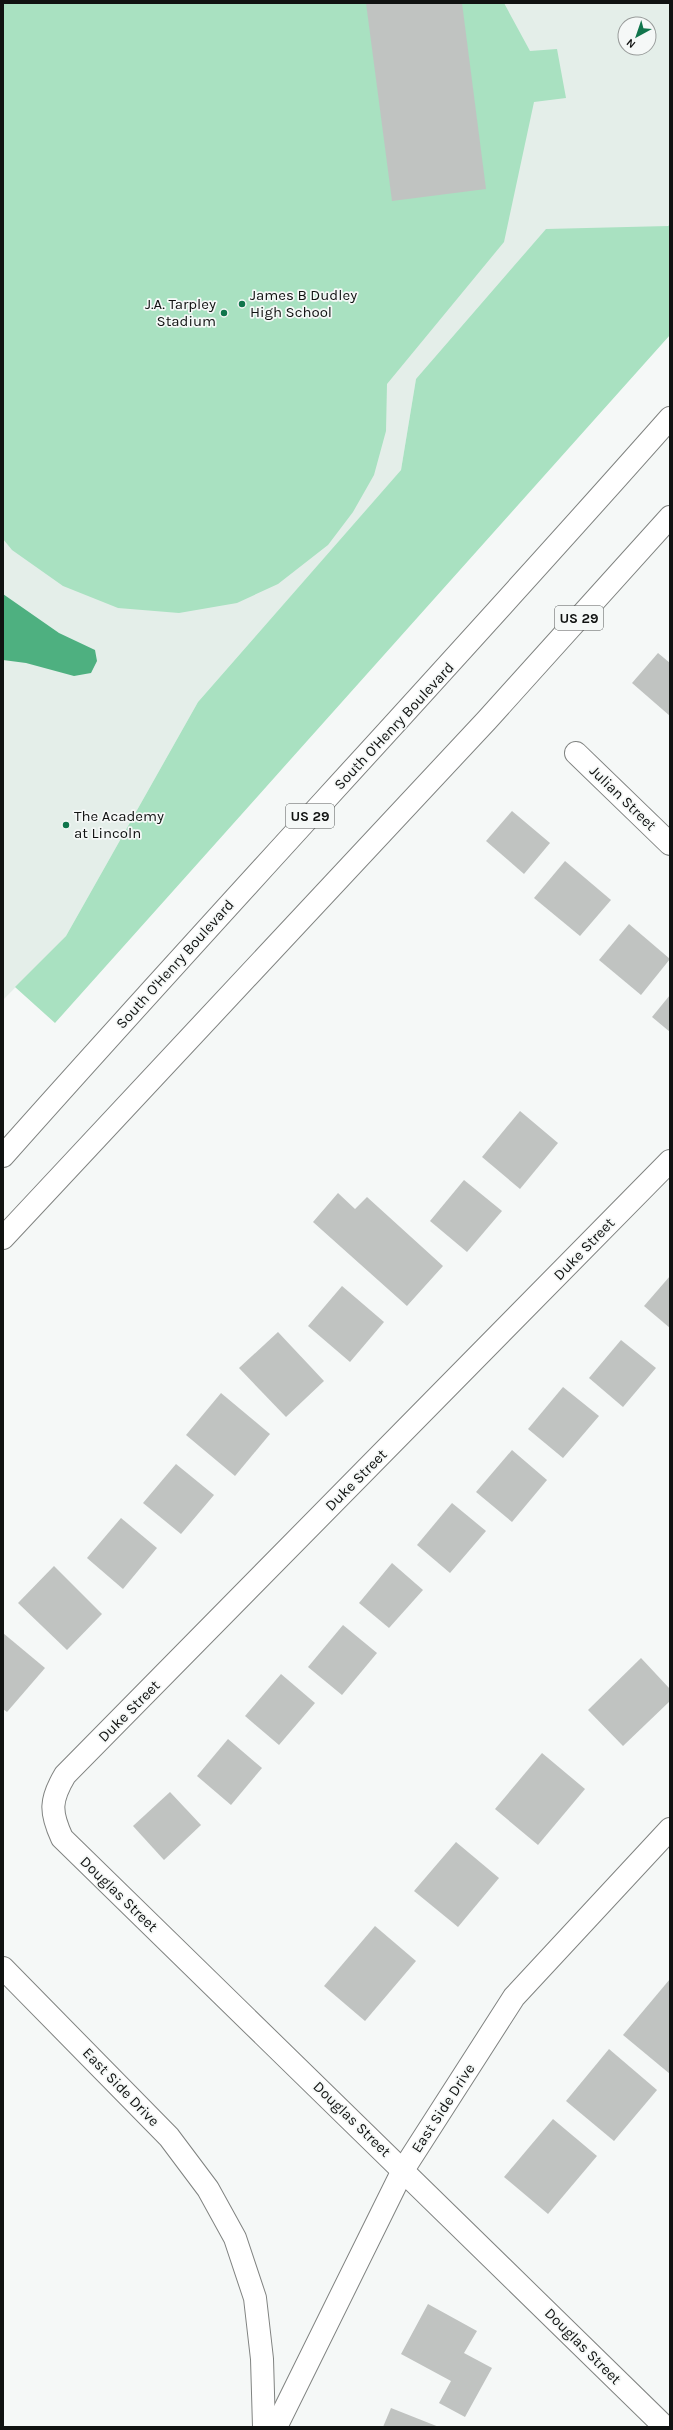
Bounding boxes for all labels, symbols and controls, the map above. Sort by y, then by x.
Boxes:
north arrow [617,16,657,56]
text: N [624,36,638,51]
place label: James B Dudley High School [250,286,357,321]
place label: J.A. Tarpley Stadium [145,295,216,330]
marker: James B Dudley High School [237,299,247,309]
marker: J.A. Tarpley Stadium [219,308,229,318]
road number: US 29 [555,606,603,630]
street label: South O'Henry Boulevard [330,659,458,793]
street label: Julian Street [586,762,660,835]
road number: US 29 [286,804,334,828]
place label: The Academy at Lincoln [74,807,164,842]
marker: The Academy at Lincoln [61,820,71,830]
street label: South O'Henry Boulevard [112,896,238,1032]
street label: Duke Street [550,1214,618,1284]
street label: Duke Street [321,1445,391,1515]
street label: Duke Street [94,1676,164,1746]
street label: Douglas Street [77,1853,162,1936]
street label: East Side Drive [79,2044,163,2130]
street label: East Side Drive [408,2060,478,2156]
street label: Douglas Street [310,2078,395,2161]
street label: Douglas Street [541,2304,625,2388]

